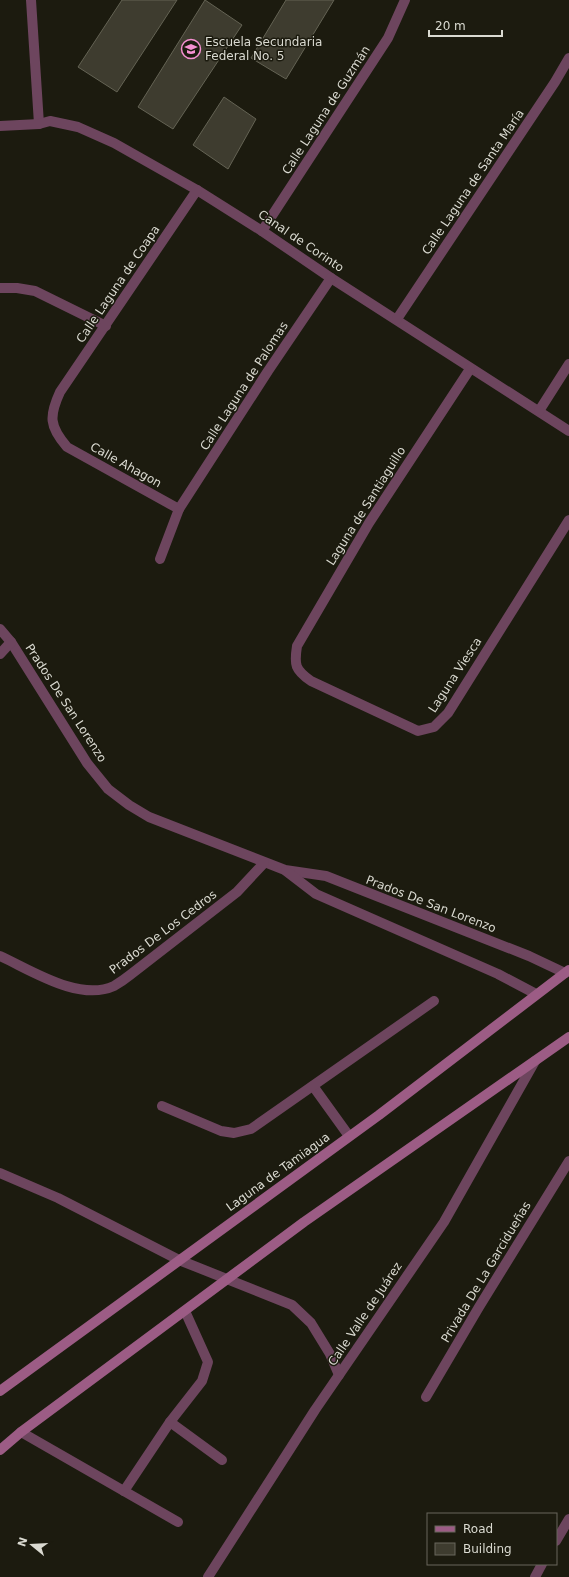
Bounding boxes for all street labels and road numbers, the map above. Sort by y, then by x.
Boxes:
street label: Calle Laguna de Guzmán [279,43,373,177]
street label: Calle Laguna de Santa María [419,107,527,257]
street label: Canal de Corinto [256,207,346,275]
street label: Calle Laguna de Coapa [73,223,163,345]
street label: Calle Laguna de Palomas [197,319,291,453]
street label: Calle Ahagon [88,440,164,490]
street label: Laguna de Santiaguillo [324,444,408,568]
street label: Laguna Viesca [425,635,485,715]
street label: Prados De San Lorenzo [22,641,110,765]
street label: Prados De San Lorenzo [364,873,498,935]
street label: Prados De Los Cedros [107,887,219,977]
street label: Laguna de Tamiagua [224,1130,332,1214]
street label: Privada De La Garcidueñas [438,1199,534,1345]
street label: Calle Valle de Juárez [325,1260,405,1368]

